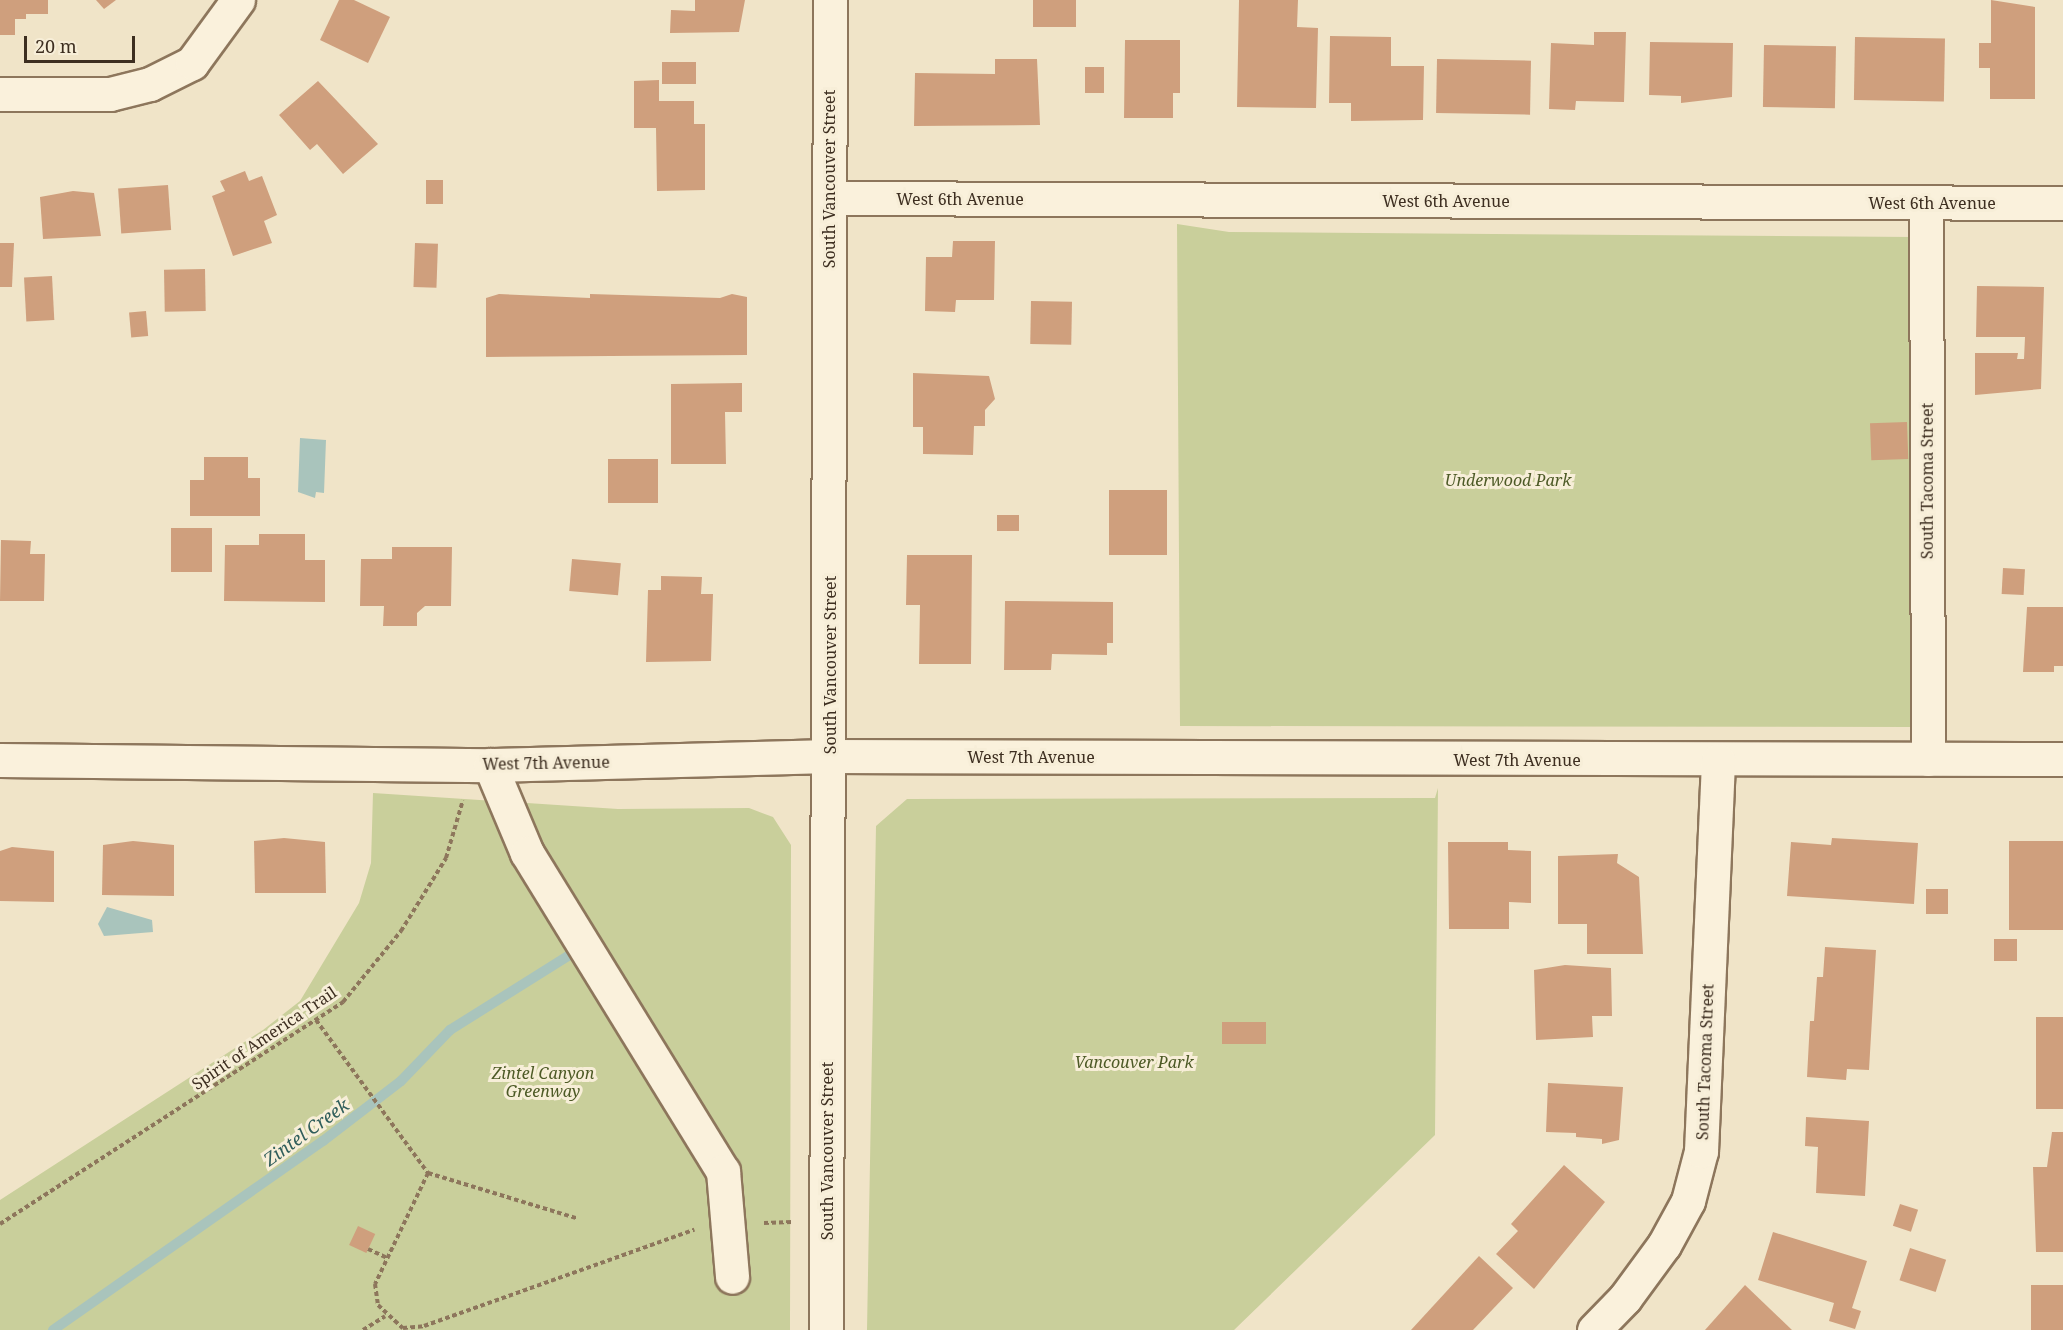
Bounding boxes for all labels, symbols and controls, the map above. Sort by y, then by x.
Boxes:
scale bar [27,24,138,62]
text: 20 m [35,34,77,58]
street label: South Vancouver Street [819,90,839,268]
street label: West 6th Avenue [896,189,1024,209]
street label: West 6th Avenue [1382,191,1510,211]
street label: West 6th Avenue [1868,193,1996,213]
street label: South Tacoma Street [1917,403,1937,559]
park label: Underwood Park [1445,470,1571,490]
street label: South Vancouver Street [820,576,840,754]
street label: West 7th Avenue [967,747,1095,767]
street label: West 7th Avenue [1453,750,1581,770]
street label: West 7th Avenue [482,752,610,774]
street label: Spirit of America Trail [188,982,340,1094]
street label: South Tacoma Street [1693,984,1717,1140]
park label: Vancouver Park [1074,1052,1194,1072]
street label: South Vancouver Street [817,1062,837,1240]
park label: Zintel Canyon Greenway [492,1063,594,1101]
water label: Zintel Creek [259,1094,353,1170]

